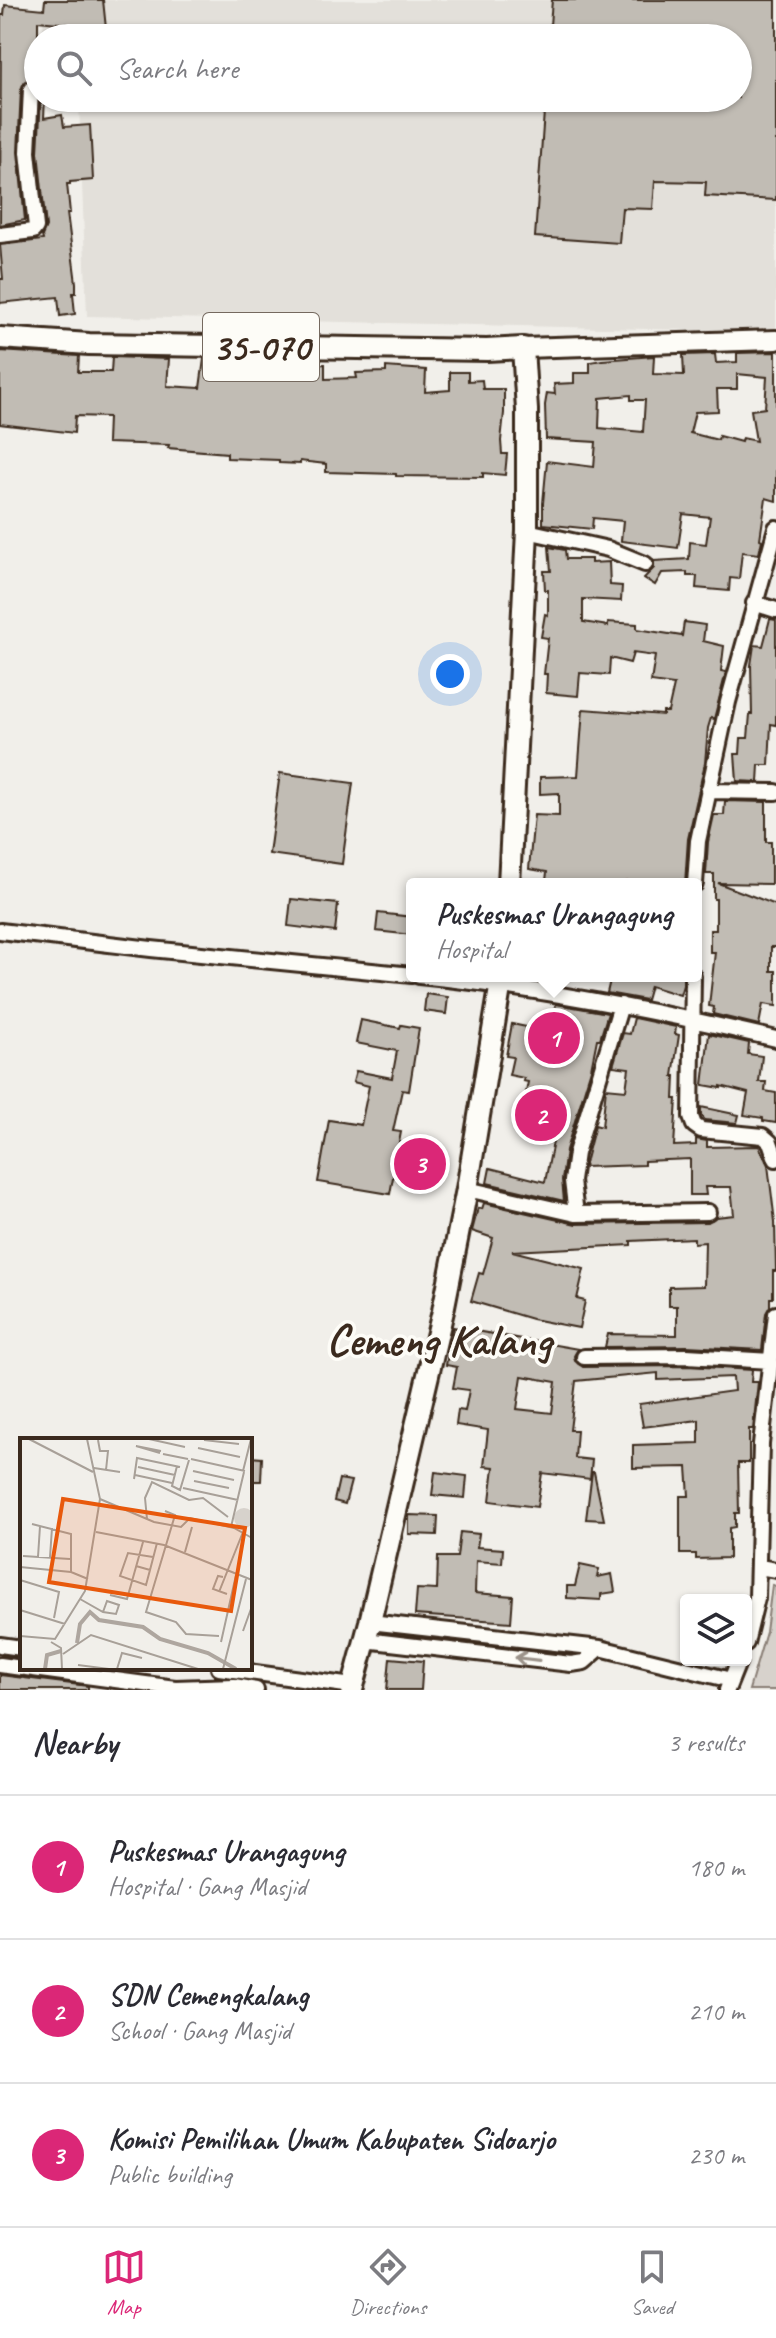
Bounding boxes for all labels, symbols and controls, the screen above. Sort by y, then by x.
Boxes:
search box [24,24,752,112]
icon: search [52,46,96,90]
text: Search here [116,49,238,87]
road number: 35-070 [203,313,319,381]
your location [430,654,470,694]
popup [406,878,702,982]
text: Puskesmas Urangagung [436,895,672,933]
text: Hospital [436,933,507,966]
pin: 1 [528,1008,580,1068]
pin: 2 [515,1085,567,1145]
pin: 3 [394,1134,446,1194]
district label: Cemeng Kalang [327,1313,554,1368]
inset map [20,1438,252,1670]
map controls [680,1594,752,1666]
button: layers [680,1594,752,1666]
one-way arrow [515,1651,541,1666]
text: Nearby [32,1721,118,1764]
text: 3 results [668,1726,744,1759]
text: Puskesmas Urangagung [108,1832,344,1870]
text: 1 [52,1851,64,1884]
text: 180 m [688,1851,744,1884]
text: Hospital · Gang Masjid [108,1870,306,1903]
text: SDN Cemengkalang [108,1976,308,2014]
text: 2 [52,1995,64,2028]
text: 210 m [688,1995,744,2028]
text: School · Gang Masjid [108,2014,291,2047]
text: Komisi Pemilihan Umum Kabupaten Sidoarjo [108,2120,555,2158]
text: 3 [52,2139,64,2172]
text: 230 m [688,2139,744,2172]
text: Public building [108,2158,231,2191]
tab: Map [102,2245,146,2321]
tab: Directions [350,2245,426,2321]
tab: Saved [630,2245,674,2321]

